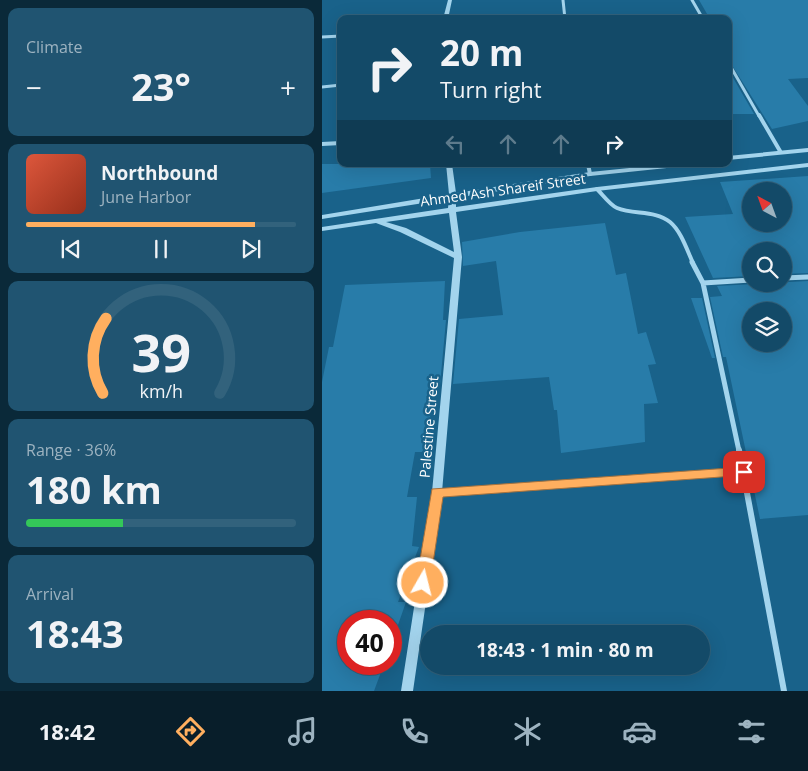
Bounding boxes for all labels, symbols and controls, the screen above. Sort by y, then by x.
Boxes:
text: 20 m [440,29,523,76]
icon: right [357,35,422,100]
text: Climate [26,36,83,58]
text: 23° [131,60,191,112]
text: − [26,68,42,106]
text: + [280,68,296,106]
text: Turn right [440,74,542,104]
icon: left [441,130,469,158]
icon: ahead [494,130,522,158]
icon: ahead [547,130,575,158]
icon: right [600,130,628,158]
text: Northbound [101,160,218,186]
street label: Ahmed Ash Shareif Street [419,168,587,211]
north arrow [742,182,792,232]
map controls [742,182,792,352]
text: June Harbor [101,186,191,208]
icon: previous [57,235,85,263]
icon: pause [147,235,175,263]
icon: next [237,235,265,263]
button: search [742,242,792,292]
button: layers [742,302,792,352]
text: 39 [131,316,191,387]
street label: Palestine Street [415,375,442,479]
text: km/h [139,379,183,403]
text: Range · 36% [26,439,116,461]
pin [723,451,765,493]
icon: arrive [730,458,758,486]
text: 180 km [26,463,162,515]
position arrow [396,556,448,608]
text: Arrival [26,583,74,605]
text: 18:43 [26,607,124,659]
speed limit sign: 40 [337,610,402,675]
text: 18:43 · 1 min · 80 m [476,637,654,663]
icon: directions [173,714,208,749]
icon: music [285,714,320,749]
icon: phone [397,714,432,749]
icon: climate [510,714,545,749]
icon: car [622,714,657,749]
icon: filters [734,714,769,749]
text: 18:42 [39,716,95,746]

